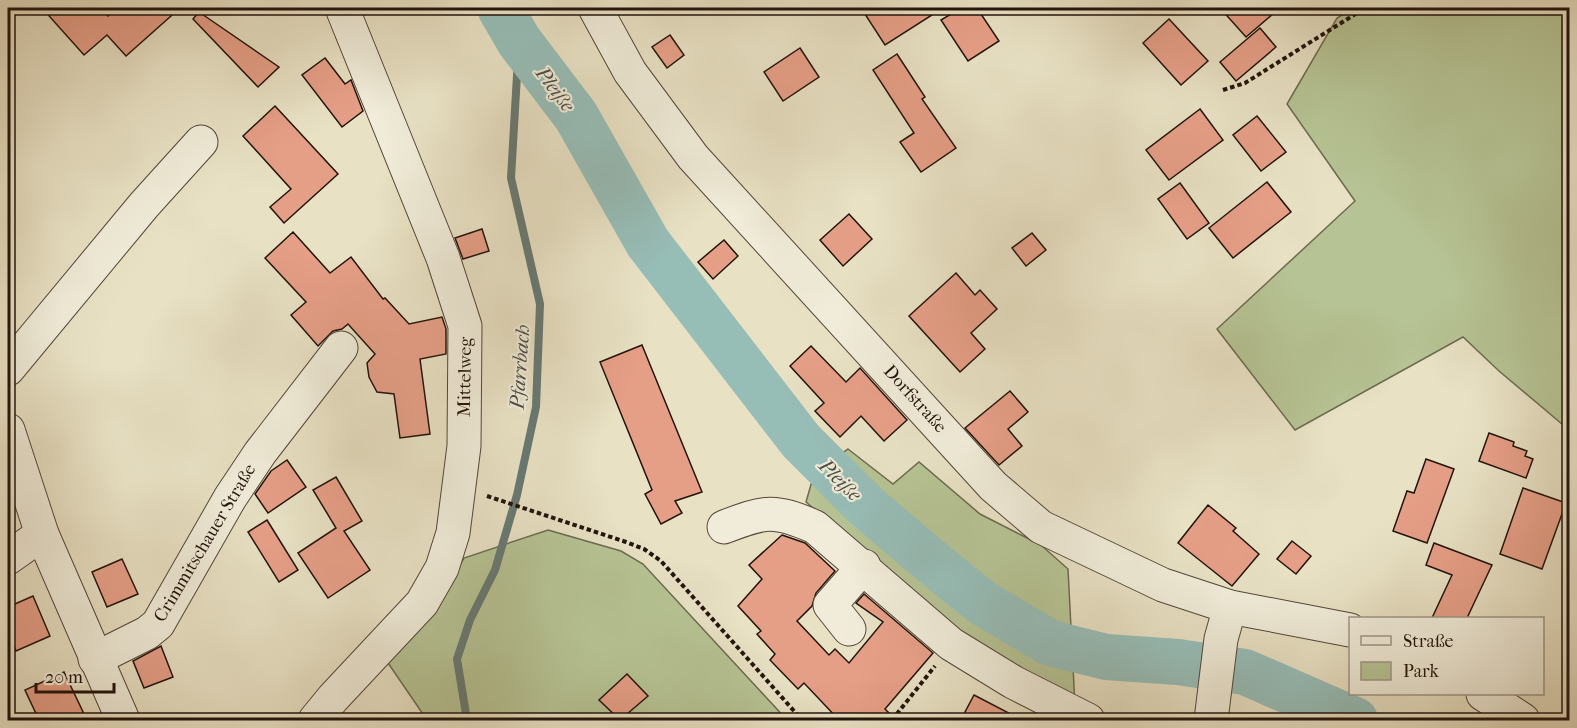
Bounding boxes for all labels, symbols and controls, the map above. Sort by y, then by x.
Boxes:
water label: Pleiße [530,61,580,117]
water label: Pfarrbach [506,324,534,411]
street label: Mittelweg [454,337,476,417]
street label: Dorfstraße [879,361,951,437]
water label: Pleiße [813,453,867,507]
street label: Crimmitschauer Straße [150,460,261,626]
legend [1349,617,1544,695]
text: Straße [1403,631,1454,652]
scale bar [36,656,114,694]
text: Park [1403,661,1440,682]
text: 20 m [45,667,83,688]

